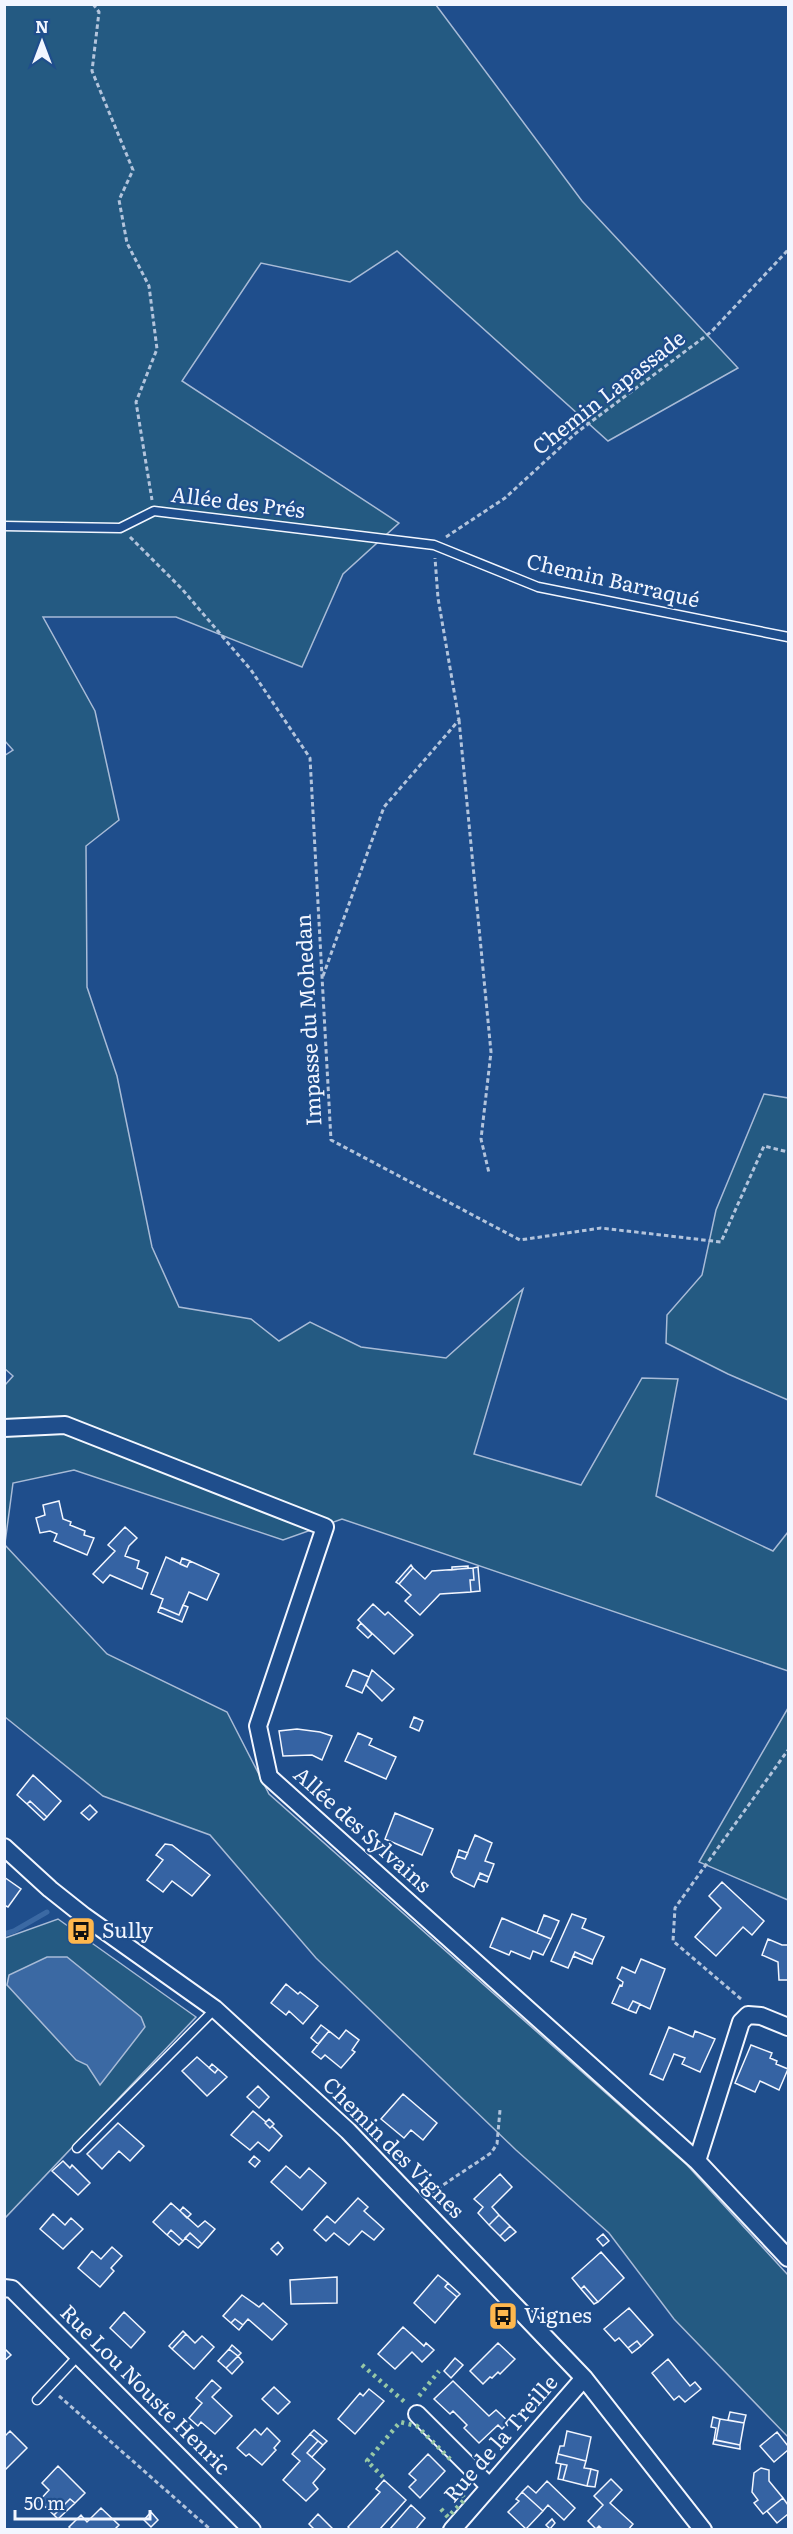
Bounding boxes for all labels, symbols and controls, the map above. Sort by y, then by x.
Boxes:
north arrow [12,12,72,72]
text: N [35,14,49,38]
street label: Chemin Lapassade [524,321,691,461]
street label: Allée des Prés [170,477,307,524]
street label: Chemin Barraqué [524,544,703,614]
street label: Impasse du Mohedan [285,913,328,1127]
street label: Allée des Sylvains [288,1758,439,1898]
place label: Sully [102,1913,154,1944]
bus stop icon: Sully [65,1915,97,1947]
street label: Chemin des Vignes [317,2068,473,2224]
street label: Rue Lou Nouste Henric [55,2296,239,2480]
place label: Vignes [524,2298,592,2329]
bus stop icon: Vignes [487,2300,519,2332]
street label: Rue de la Treille [435,2367,563,2508]
scale bar [15,2483,150,2521]
text: 50 m [24,2489,65,2516]

